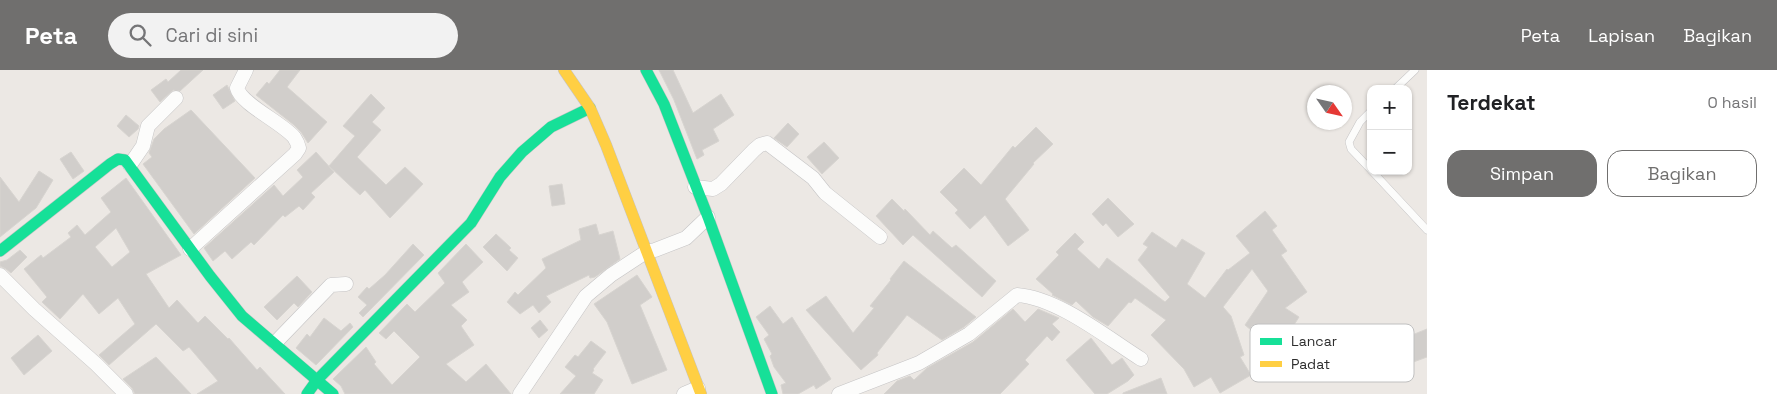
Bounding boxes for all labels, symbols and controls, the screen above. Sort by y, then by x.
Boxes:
search box [108,13,458,58]
text: Peta [25,20,78,51]
icon: search [126,21,154,49]
text: Cari di sini [166,23,258,48]
text: Peta [1521,24,1560,47]
text: Lapisan [1588,24,1655,47]
text: Bagikan [1683,24,1752,47]
north arrow [1307,85,1352,130]
map controls [1367,85,1412,175]
button: + [1367,85,1412,130]
text: Terdekat [1447,89,1536,116]
text: 0 hasil [1707,92,1757,113]
button: − [1367,130,1412,175]
button: Simpan [1447,150,1597,197]
button: Bagikan [1607,150,1757,197]
legend [1250,324,1414,382]
text: Lancar [1291,332,1337,350]
text: Padat [1291,355,1330,373]

